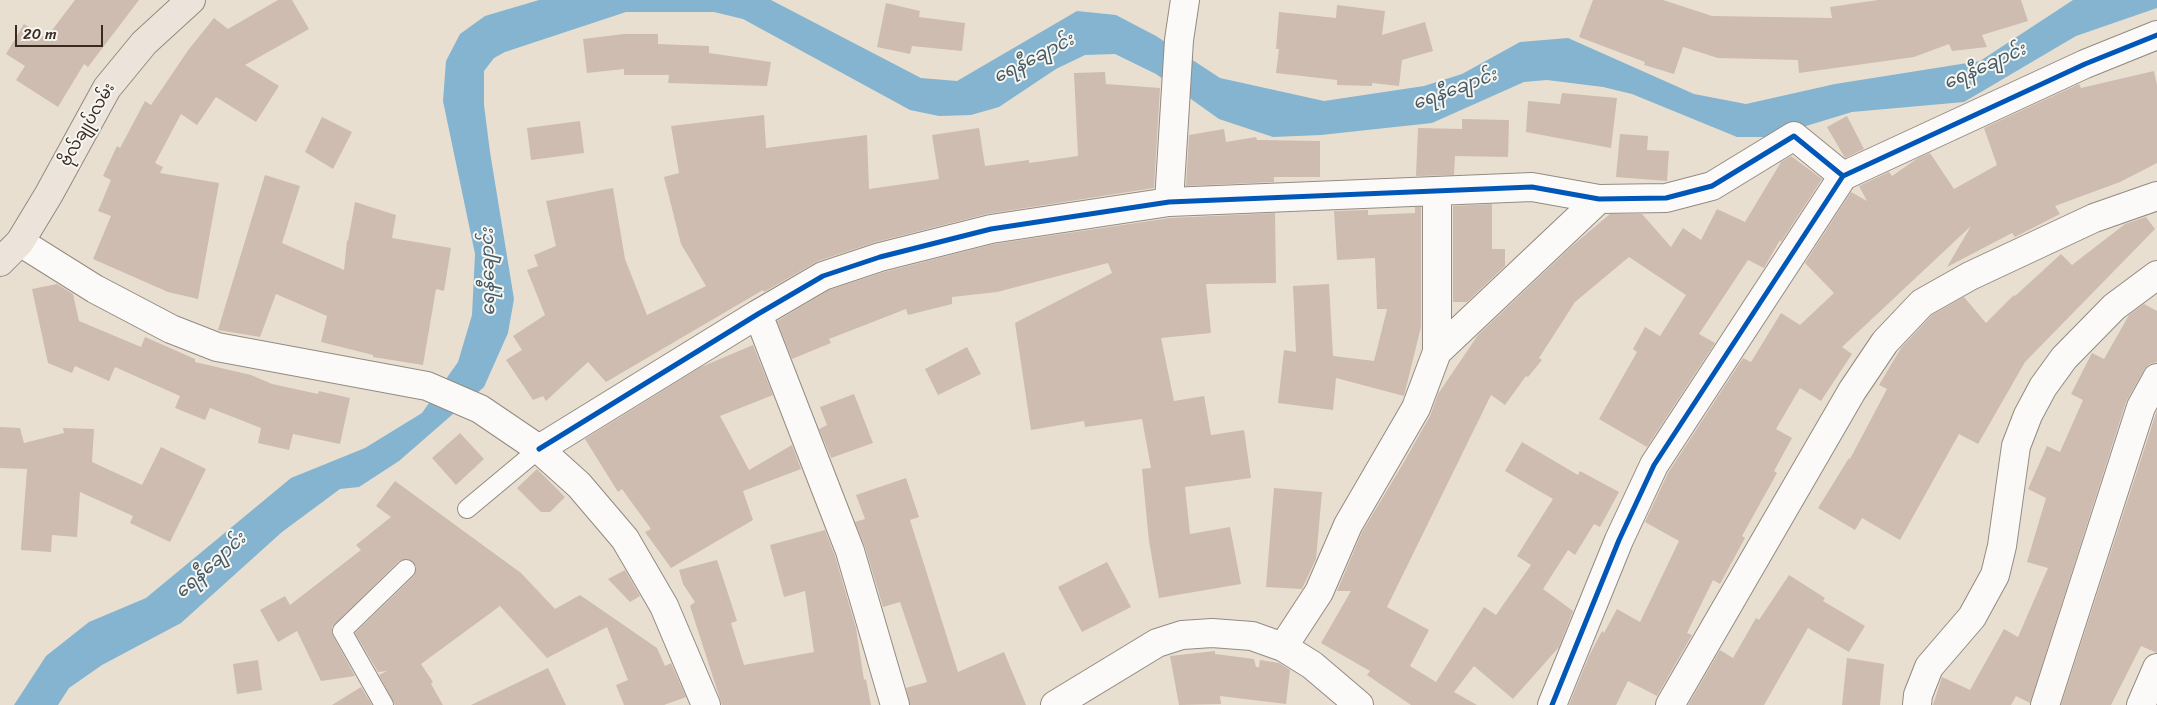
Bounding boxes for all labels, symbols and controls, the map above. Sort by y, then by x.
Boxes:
scale bar [18,15,105,47]
text: 20 m [23,21,57,47]
water label: ရေနီချောင်း [990,29,1078,89]
water label: ရေနီချောင်း [1940,39,2030,95]
water label: ရေနီချောင်း [1410,65,1500,115]
street label: ဗိုလ်‌ချုပ်‌လမ်း [56,80,120,170]
water label: ရေနီချောင်း [477,228,501,316]
water label: ရေနီချောင်း [171,529,251,603]

